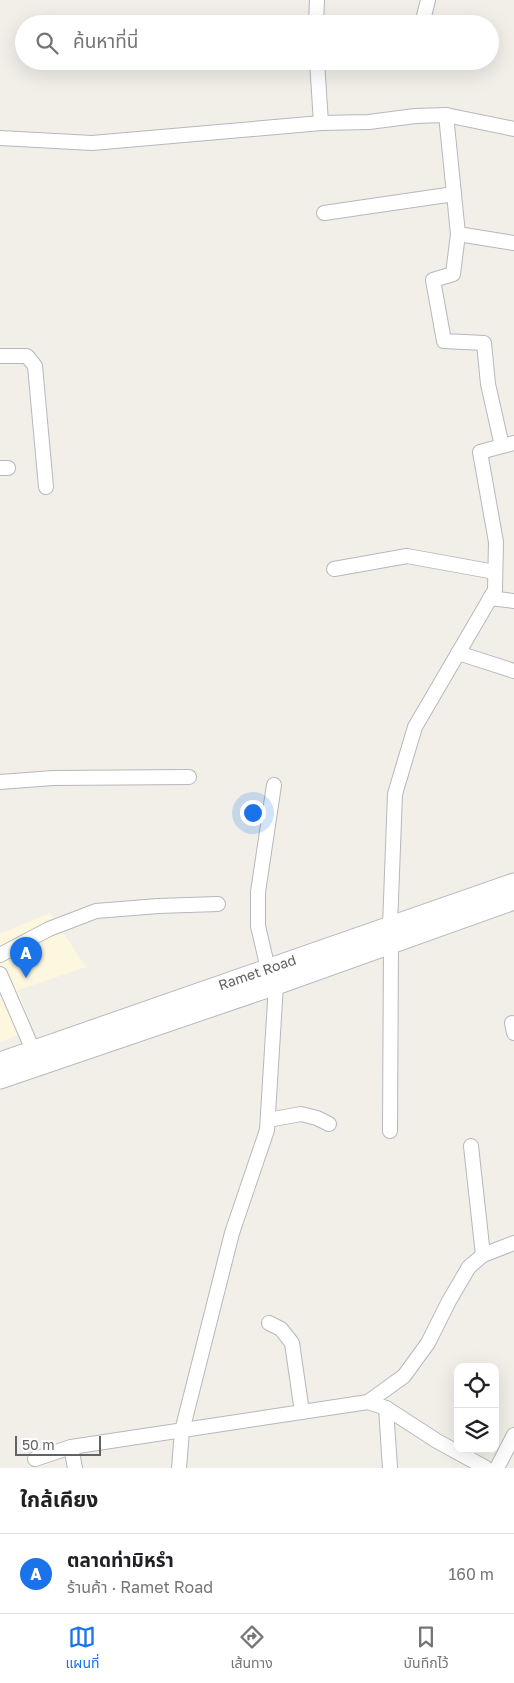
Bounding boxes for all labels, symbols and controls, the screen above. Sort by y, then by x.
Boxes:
search box [15,15,499,70]
icon: search [33,29,61,57]
text: ค้นหาที่นี่ [73,29,138,52]
your location [240,800,266,826]
pin: A [10,937,42,978]
street label: Ramet Road [216,951,298,993]
map controls [454,1363,499,1453]
button: locate [454,1363,499,1408]
button: layers [454,1408,499,1453]
scale bar [15,1433,101,1456]
text: 50 m [22,1436,55,1453]
text: ใกล้เคียง [20,1486,98,1512]
text: ตลาดท่ามิหรำ [67,1548,174,1571]
text: A [30,1564,42,1584]
text: 160 m [448,1564,494,1584]
text: ร้านค้า · Ramet Road [67,1577,213,1597]
tab: แผนที่ [65,1623,100,1674]
tab: เส้นทาง [230,1623,273,1674]
tab: บันทึกไว้ [404,1623,449,1674]

